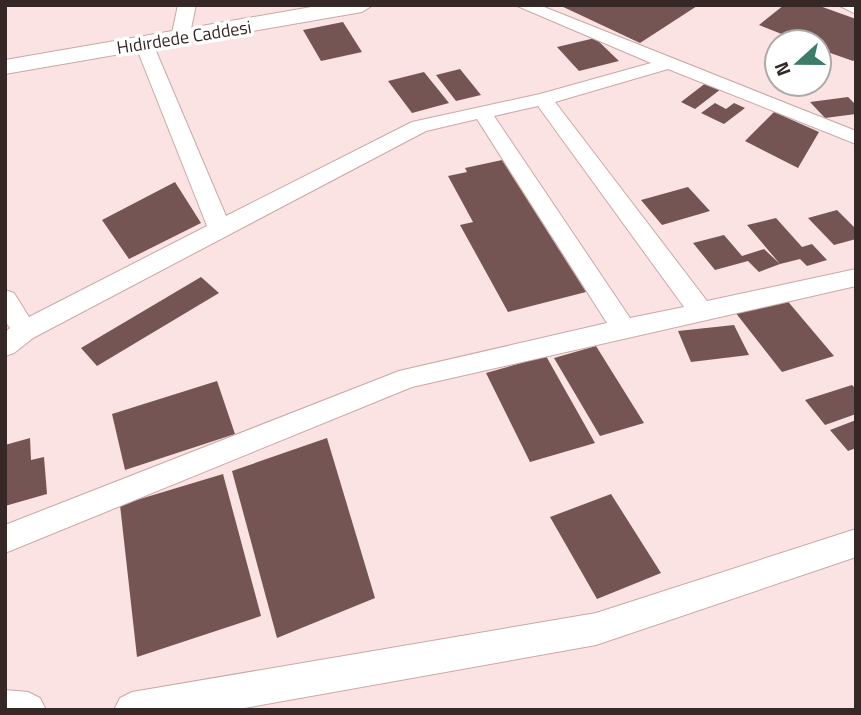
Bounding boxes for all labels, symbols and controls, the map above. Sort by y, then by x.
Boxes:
street label: Hıdırdede Caddesi [115,13,253,61]
north arrow [763,28,833,98]
text: N [766,58,798,81]

